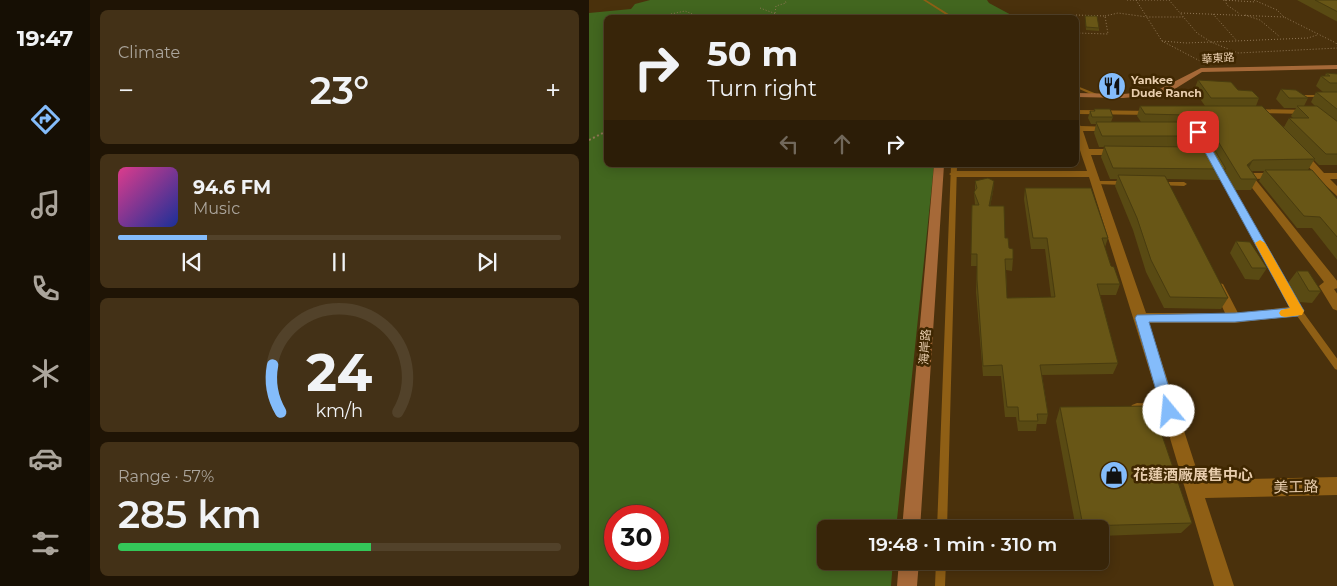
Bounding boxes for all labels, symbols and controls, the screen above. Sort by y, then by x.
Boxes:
text: 19:47 [17,25,73,52]
text: 50 m [707,32,798,75]
icon: right [624,35,689,100]
text: Climate [118,43,180,62]
street label: 華東路 [1201,50,1235,66]
text: 23° [310,67,369,114]
restaurant icon: Yankee Dude Ranch [1097,71,1127,101]
text: − [118,73,134,107]
text: + [545,73,561,107]
place label: Yankee Dude Ranch [1130,73,1202,100]
text: Turn right [707,75,817,102]
icon: directions [28,102,63,137]
pin [1177,111,1219,153]
icon: arrive [1184,118,1212,146]
icon: left [775,130,803,158]
icon: ahead [828,130,856,158]
icon: right [881,130,909,158]
text: 94.6 FM [193,176,271,199]
icon: music [28,187,63,222]
text: Music [193,199,240,218]
icon: previous [178,248,206,276]
icon: pause [325,248,353,276]
icon: next [473,248,501,276]
icon: phone [28,271,63,306]
street label: 海岸路 [916,328,933,365]
text: 24 [307,341,373,404]
icon: climate [28,356,63,391]
position arrow [1142,384,1194,436]
text: km/h [316,400,363,421]
icon: car [28,441,63,476]
shop icon: 花蓮酒廠展售中心 [1099,460,1129,490]
place label: 花蓮酒廠展售中心 [1133,465,1253,484]
text: Range · 57% [118,467,214,486]
street label: 美工路 [1273,477,1319,496]
text: 285 km [118,491,262,538]
speed limit sign: 30 [604,505,669,570]
icon: filters [28,526,63,561]
text: 19:48 · 1 min · 310 m [869,533,1057,556]

